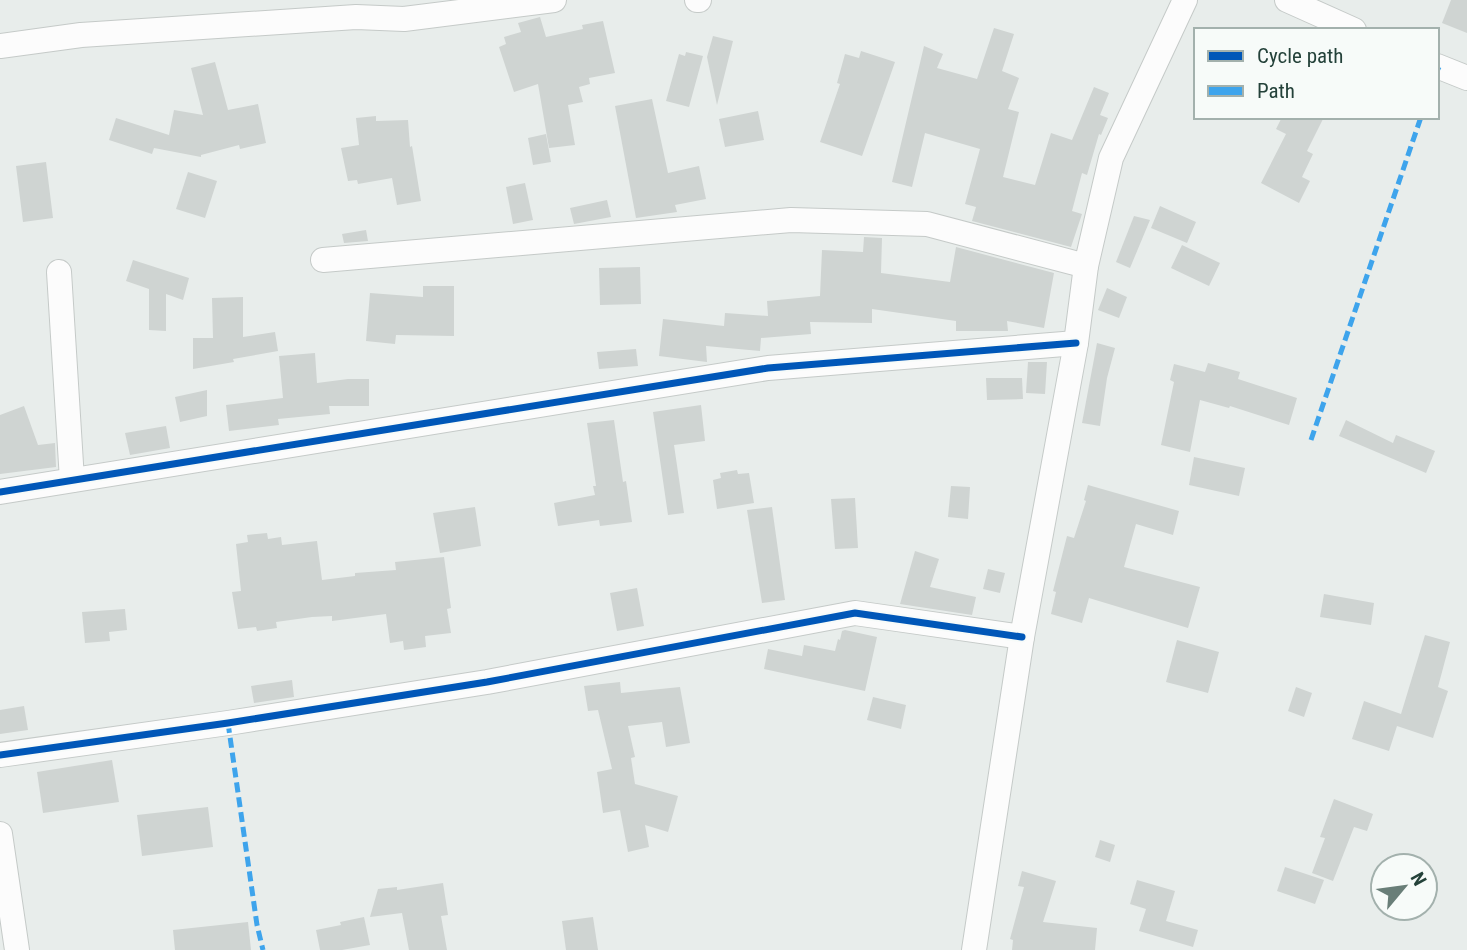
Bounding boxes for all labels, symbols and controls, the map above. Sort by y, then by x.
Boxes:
legend [1194,28,1439,119]
text: Cycle path [1257,44,1343,68]
text: Path [1257,79,1295,103]
north arrow [1369,852,1439,922]
text: N [1406,868,1431,890]

